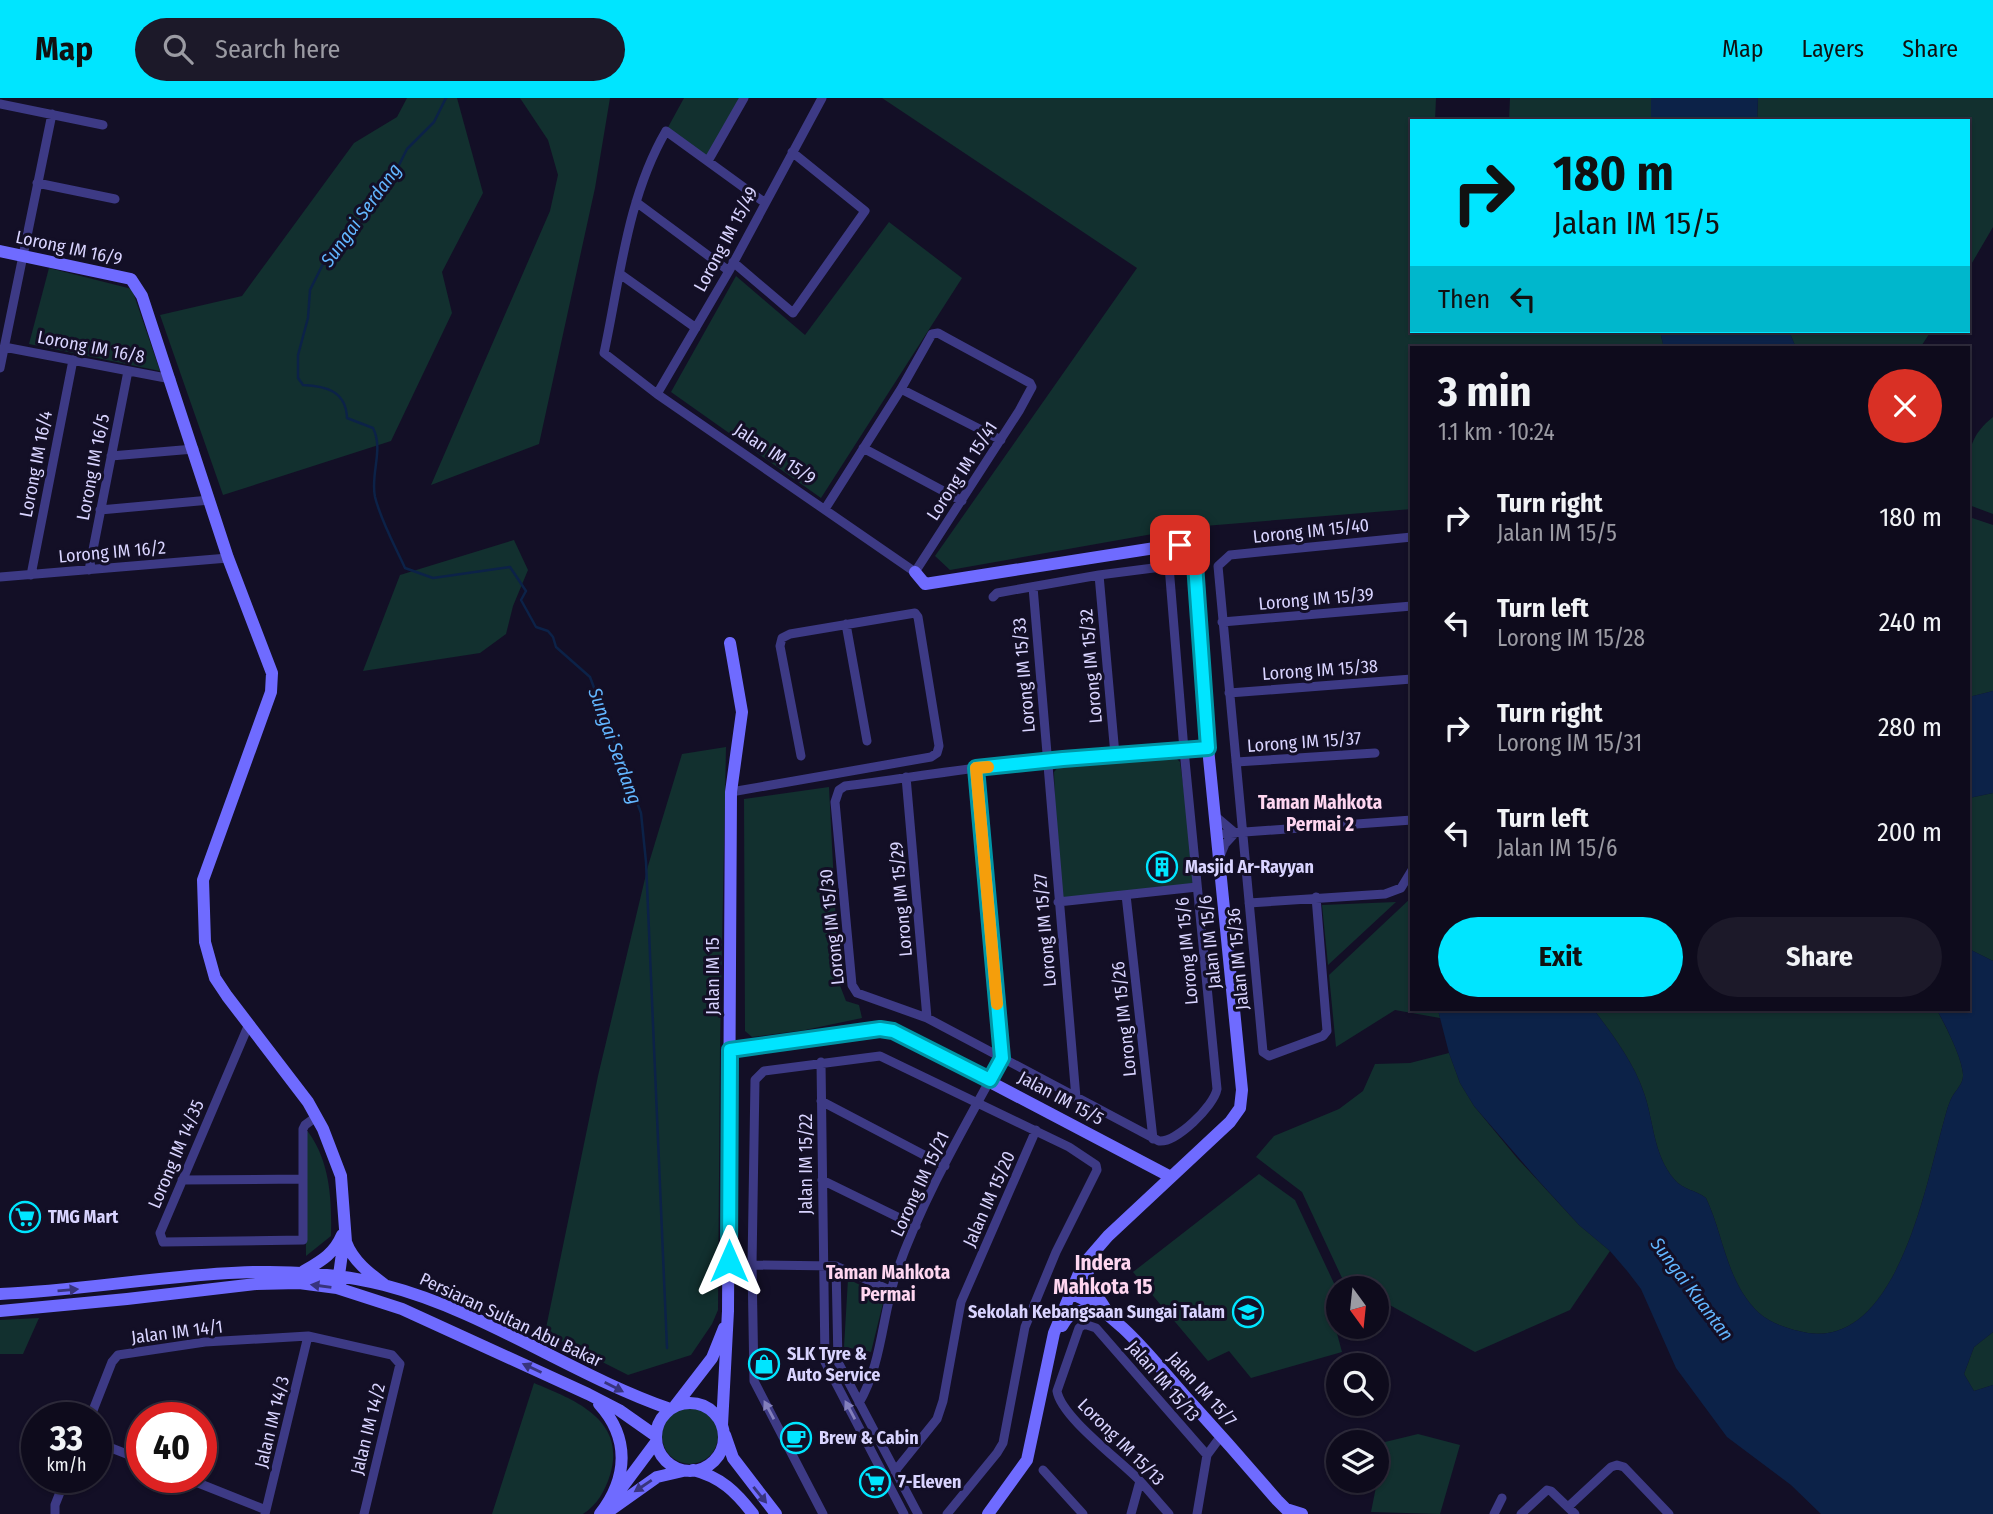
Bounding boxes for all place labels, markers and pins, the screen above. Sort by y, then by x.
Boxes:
pin [1150,515,1210,575]
building icon: Masjid Ar-Rayyan [1145,850,1179,884]
place label: Masjid Ar-Rayyan [1185,856,1314,878]
supermarket icon: TMG Mart [8,1200,42,1234]
place label: TMG Mart [48,1206,119,1228]
school or university icon: Sekolah Kebangsaan Sungai Talam [1231,1295,1265,1329]
place label: Sekolah Kebangsaan Sungai Talam [968,1301,1225,1323]
place label: SLK Tyre & Auto Service [786,1343,880,1386]
shop icon: SLK Tyre & Auto Service [747,1347,781,1381]
cafe icon: Brew & Cabin [779,1421,813,1455]
place label: Brew & Cabin [819,1427,919,1449]
supermarket icon: 7-Eleven [858,1465,892,1499]
place label: 7-Eleven [898,1471,961,1493]

